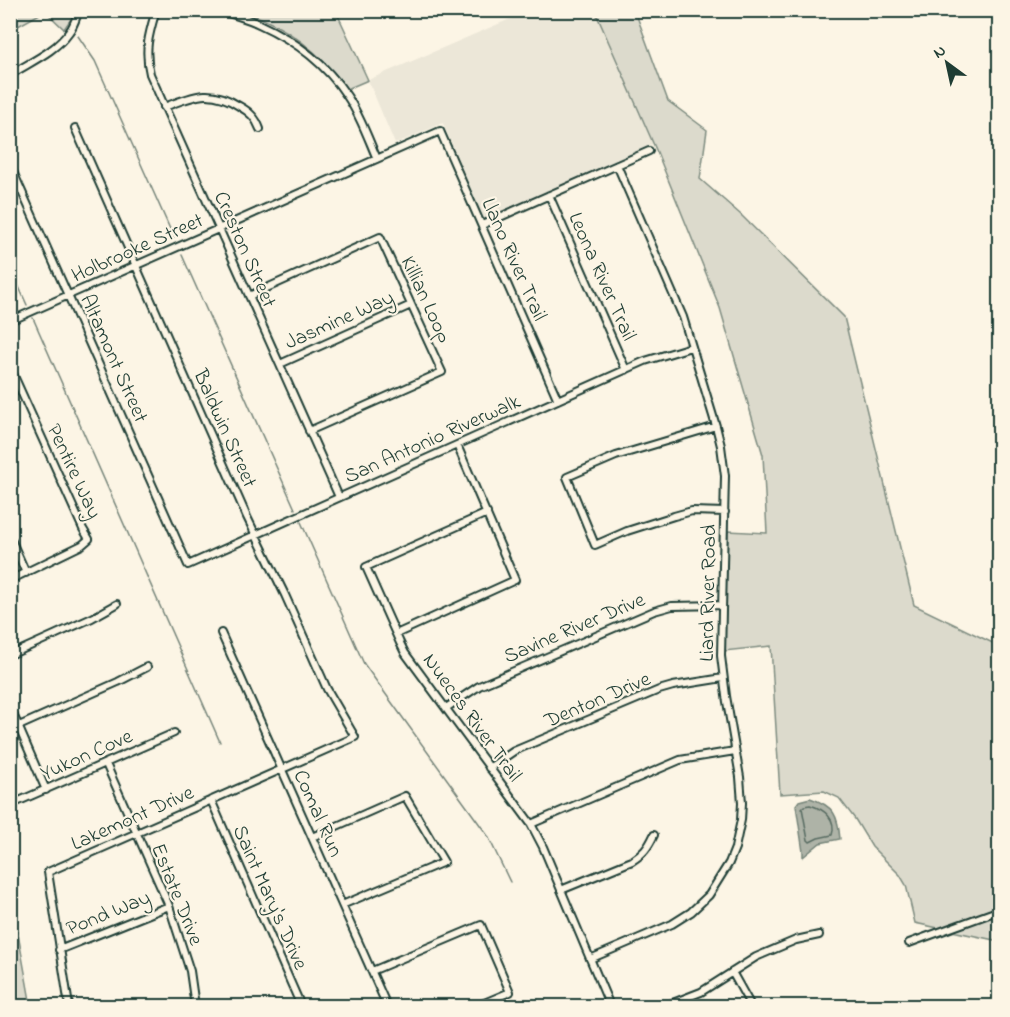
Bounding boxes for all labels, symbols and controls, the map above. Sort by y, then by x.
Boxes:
north arrow [917,33,977,93]
text: N [929,39,951,65]
street label: Creston Street [205,187,283,313]
street label: Llano River Trail [473,194,554,326]
street label: Holbrooke Street [67,206,209,291]
street label: Leona River Trail [560,208,643,346]
street label: Killian Loop [392,251,458,348]
street label: Jasmine Way [280,283,400,360]
street label: Altamont Street [71,290,155,428]
street label: Baldwin Street [184,364,264,493]
street label: San Antonio Riverwalk [340,387,526,492]
street label: Pentire Way [36,419,108,525]
street label: Liard River Road [693,524,725,662]
street label: Savine River Drive [499,585,651,672]
street label: Nueces River Trail [414,648,528,789]
street label: Denton Drive [539,665,656,737]
street label: Yukon Cove [36,722,138,789]
street label: Comal Run [285,765,350,862]
street label: Lakemont Drive [67,778,199,859]
street label: Saint Mary's Drive [222,821,315,976]
street label: Estate Drive [142,839,210,951]
street label: Pond Way [62,883,156,946]

